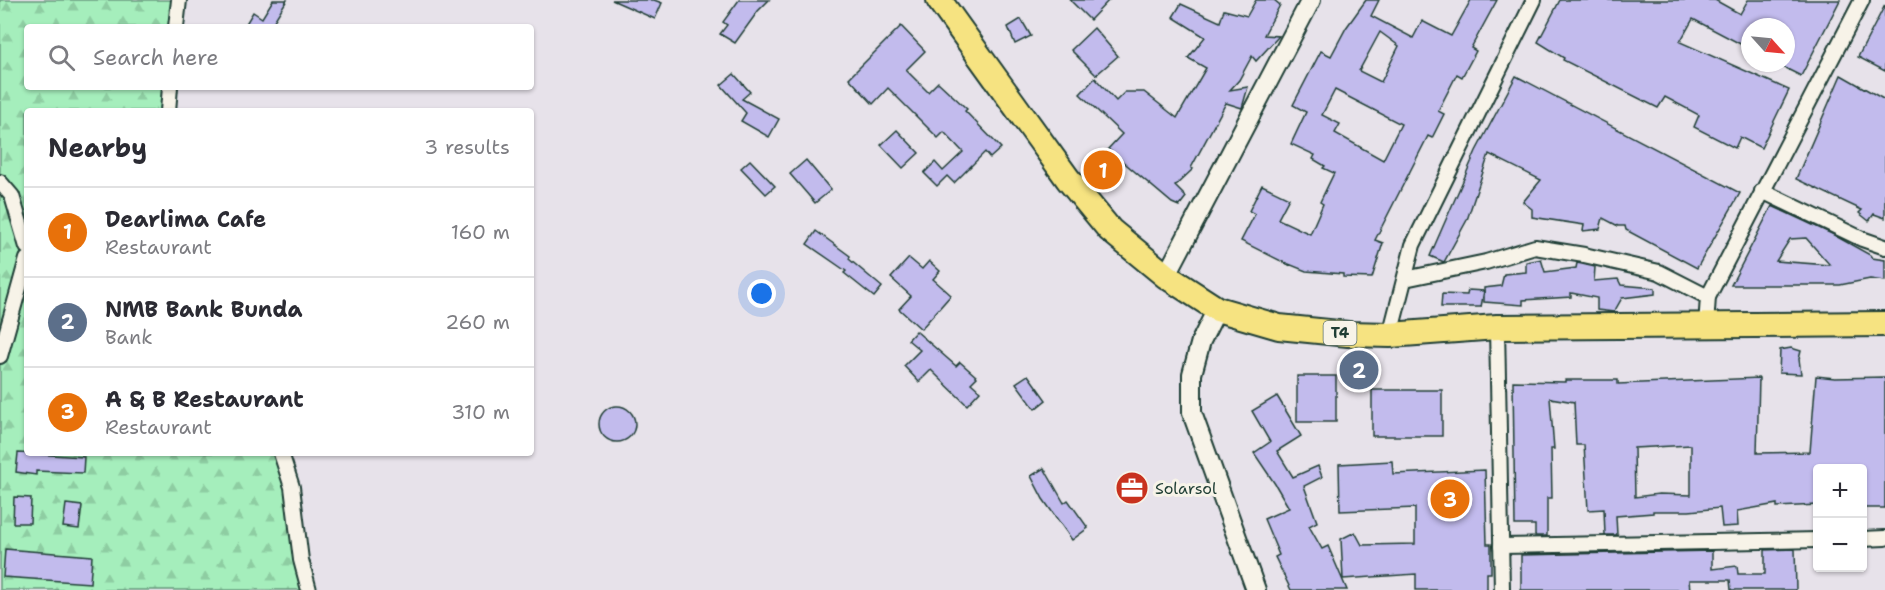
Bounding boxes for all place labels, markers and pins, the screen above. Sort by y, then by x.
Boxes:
pin: 1 [1084,148,1122,192]
pin: 2 [1340,348,1378,392]
office icon: Solarsol [1114,470,1150,506]
pin: 3 [1430,476,1470,522]
place label: Solarsol [1155,478,1217,499]

